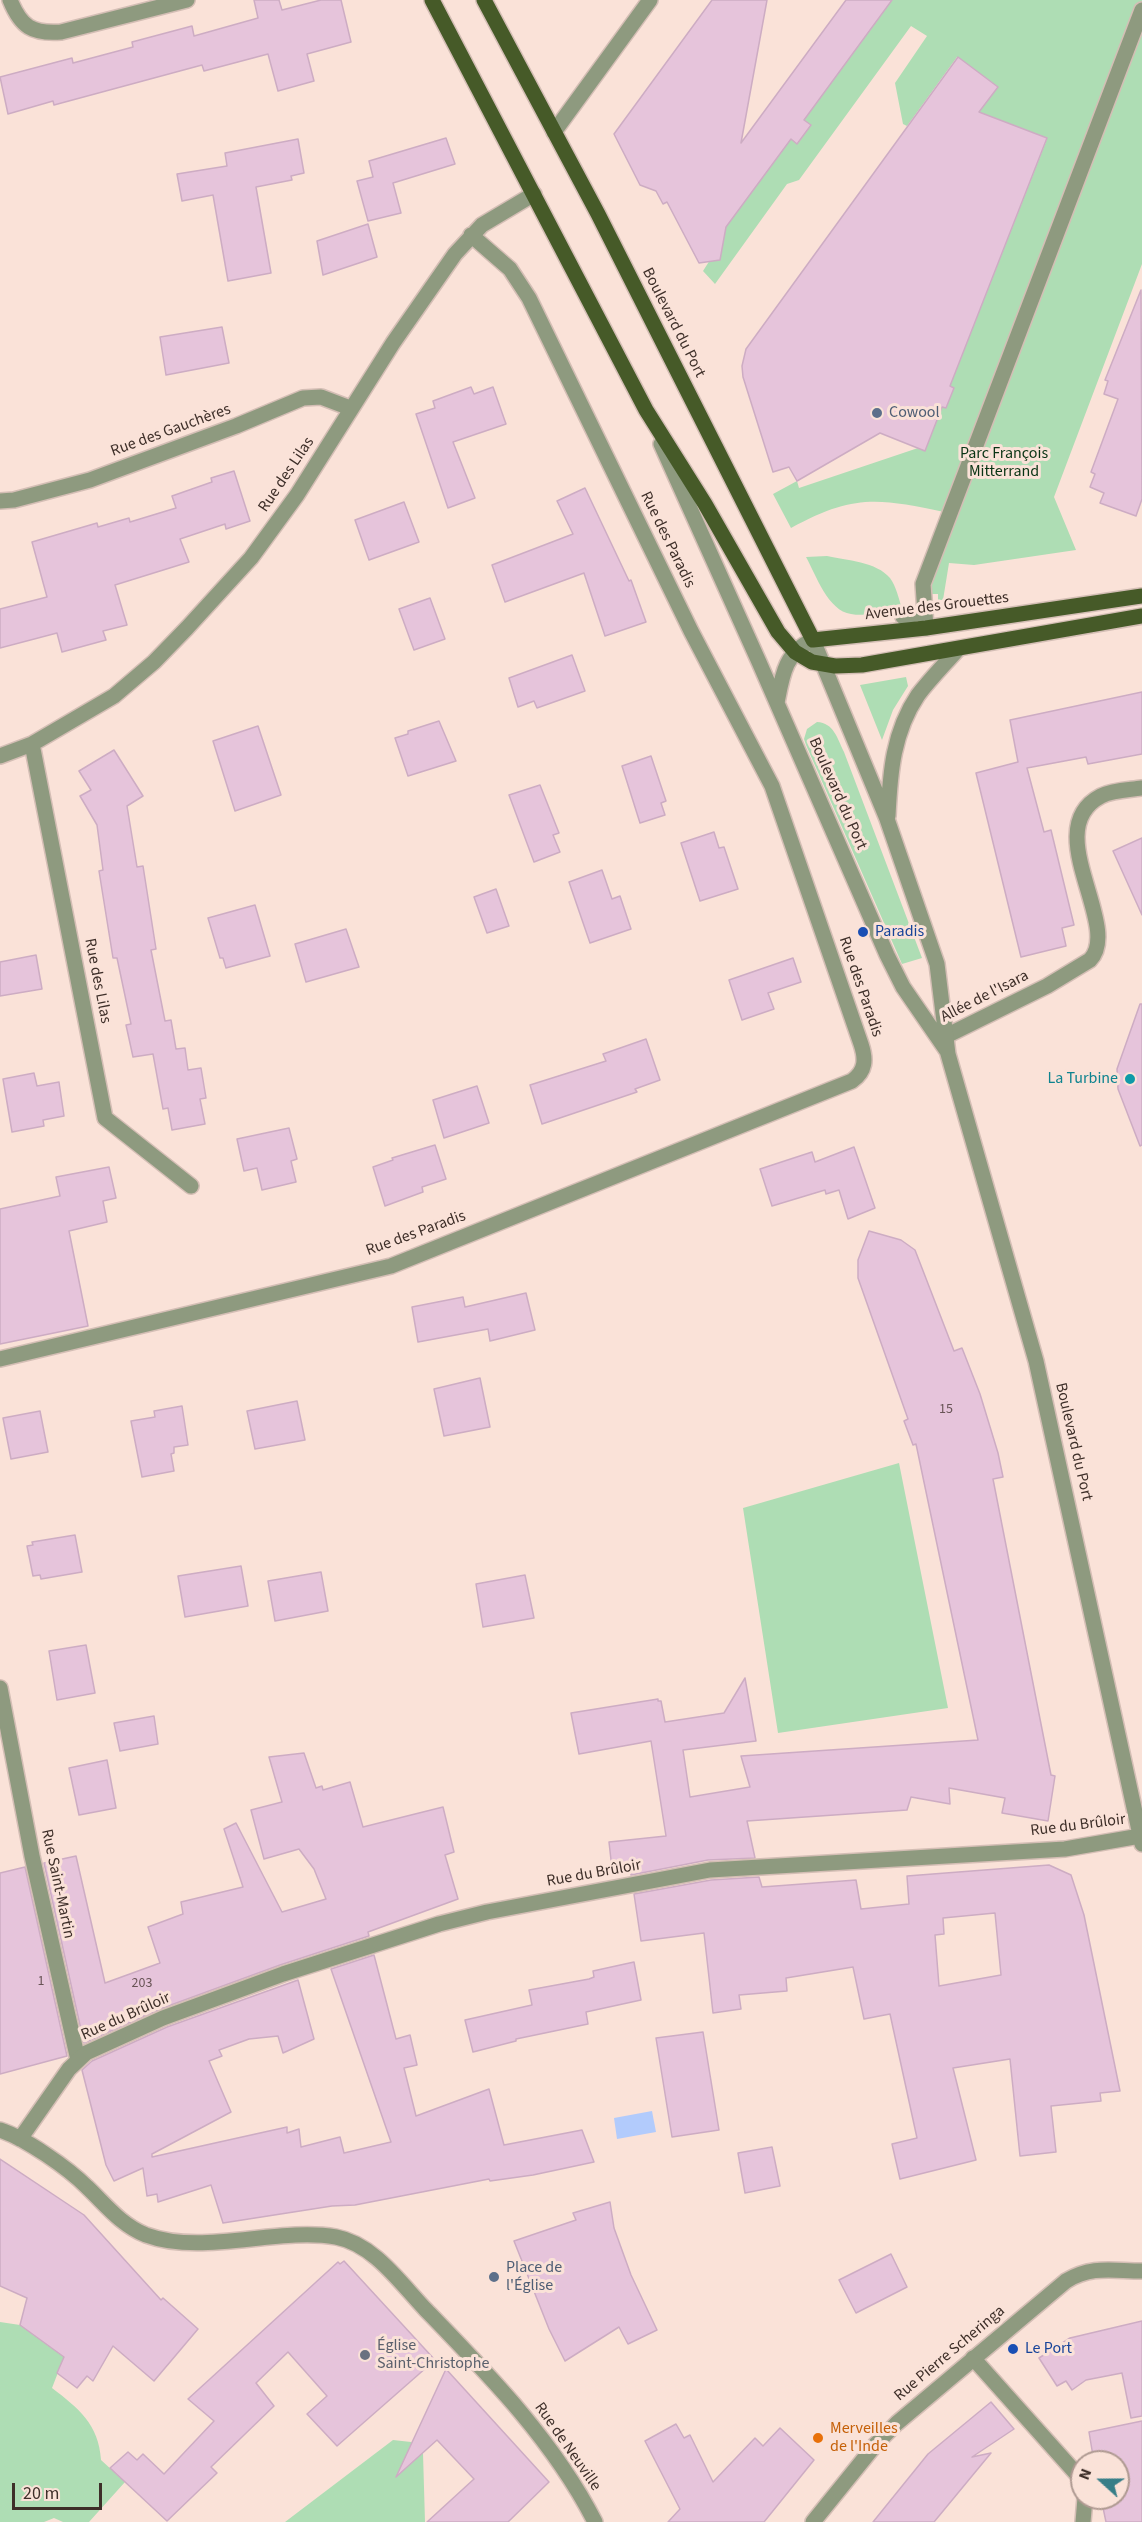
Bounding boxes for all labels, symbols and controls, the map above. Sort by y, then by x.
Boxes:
street label: Boulevard du Port [637,265,709,381]
street label: Rue des Gauchères [108,400,234,462]
place label: Cowool [889,403,940,423]
marker: Cowool [870,406,884,420]
street label: Rue des Lilas [255,434,319,516]
park label: Parc François Mitterrand [960,444,1048,482]
street label: Rue des Paradis [635,489,699,591]
street label: Avenue des Grouettes [864,589,1010,625]
street label: Boulevard du Port [804,735,870,853]
place label: Paradis [875,922,924,942]
marker: Paradis [856,925,870,939]
street label: Rue des Paradis [834,934,886,1040]
street label: Rue des Lilas [79,937,115,1025]
street label: Allée de l'Isara [938,967,1032,1027]
place label: La Turbine [1047,1069,1118,1089]
marker: La Turbine [1123,1072,1137,1086]
street label: Rue des Paradis [363,1207,469,1261]
street label: Boulevard du Port [1050,1381,1096,1503]
house number: 15 [939,1402,953,1418]
street label: Rue du Brûloir [1029,1811,1127,1841]
street label: Rue Saint-Martin [36,1827,78,1941]
street label: Rue du Brûloir [545,1856,643,1892]
house number: 1 [38,1974,44,1990]
house number: 203 [132,1976,152,1992]
street label: Rue du Brûloir [78,1989,174,2045]
place label: Place de l'Église [506,2258,562,2296]
marker: Place de l'Église [487,2270,501,2284]
street label: Rue Pierre Scheringa [891,2302,1009,2406]
place label: Église Saint-Christophe [377,2336,489,2374]
place label: Le Port [1025,2339,1072,2359]
marker: Le Port [1006,2342,1020,2356]
marker: Église Saint-Christophe [358,2348,372,2362]
street label: Rue de Neuville [529,2399,605,2495]
place label: Merveilles de l'Inde [830,2419,898,2457]
marker: Merveilles de l'Inde [811,2431,825,2445]
north arrow [1070,2450,1130,2510]
text: N [1073,2465,1097,2483]
scale bar [15,2471,105,2509]
text: 20 m [23,2481,59,2506]

